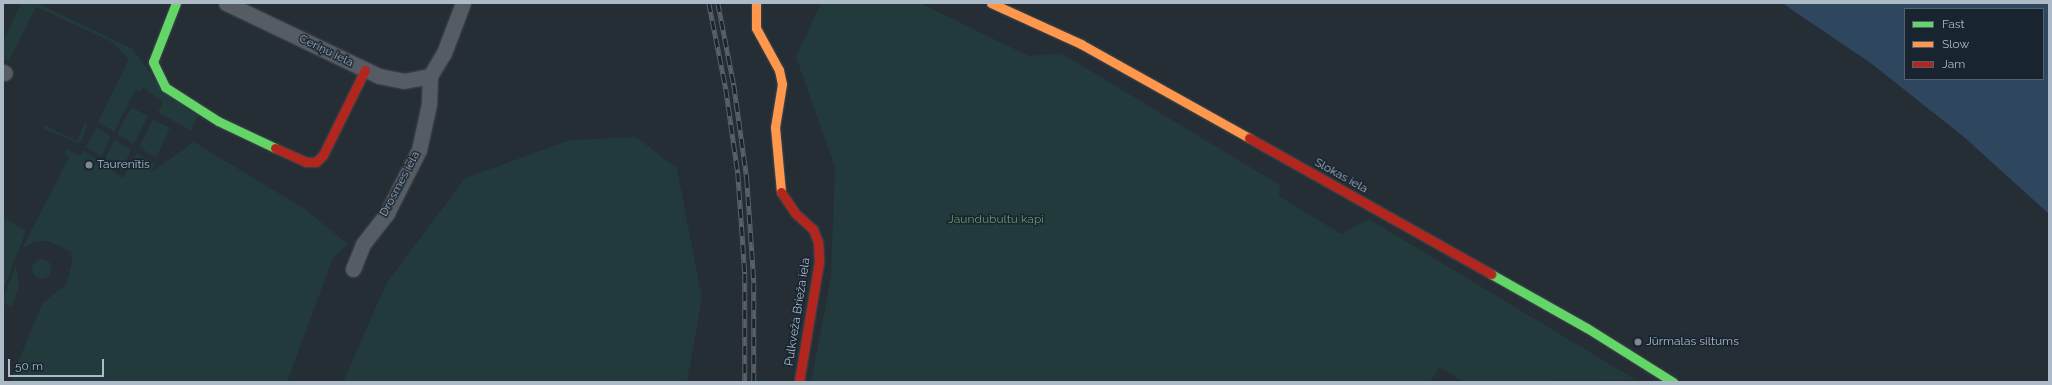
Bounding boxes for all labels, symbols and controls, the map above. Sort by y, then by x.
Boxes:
legend [1904,8,2044,80]
text: Fast [1942,17,1965,31]
street label: Ceriņu iela [296,32,356,70]
text: Slow [1942,37,1969,51]
text: Jam [1942,57,1965,71]
street label: Drosmes iela [377,149,423,219]
street label: Slokas iela [1312,155,1370,197]
place label: Taurenītis [97,158,150,172]
marker: Taurenītis [84,160,94,170]
park label: Jaundubultu kapi [948,213,1044,227]
street label: Pulkveža Brieža iela [782,257,814,367]
place label: Jūrmalas siltums [1646,335,1739,349]
marker: Jūrmalas siltums [1633,337,1643,347]
scale bar [10,351,106,377]
text: 50 m [15,359,43,373]

